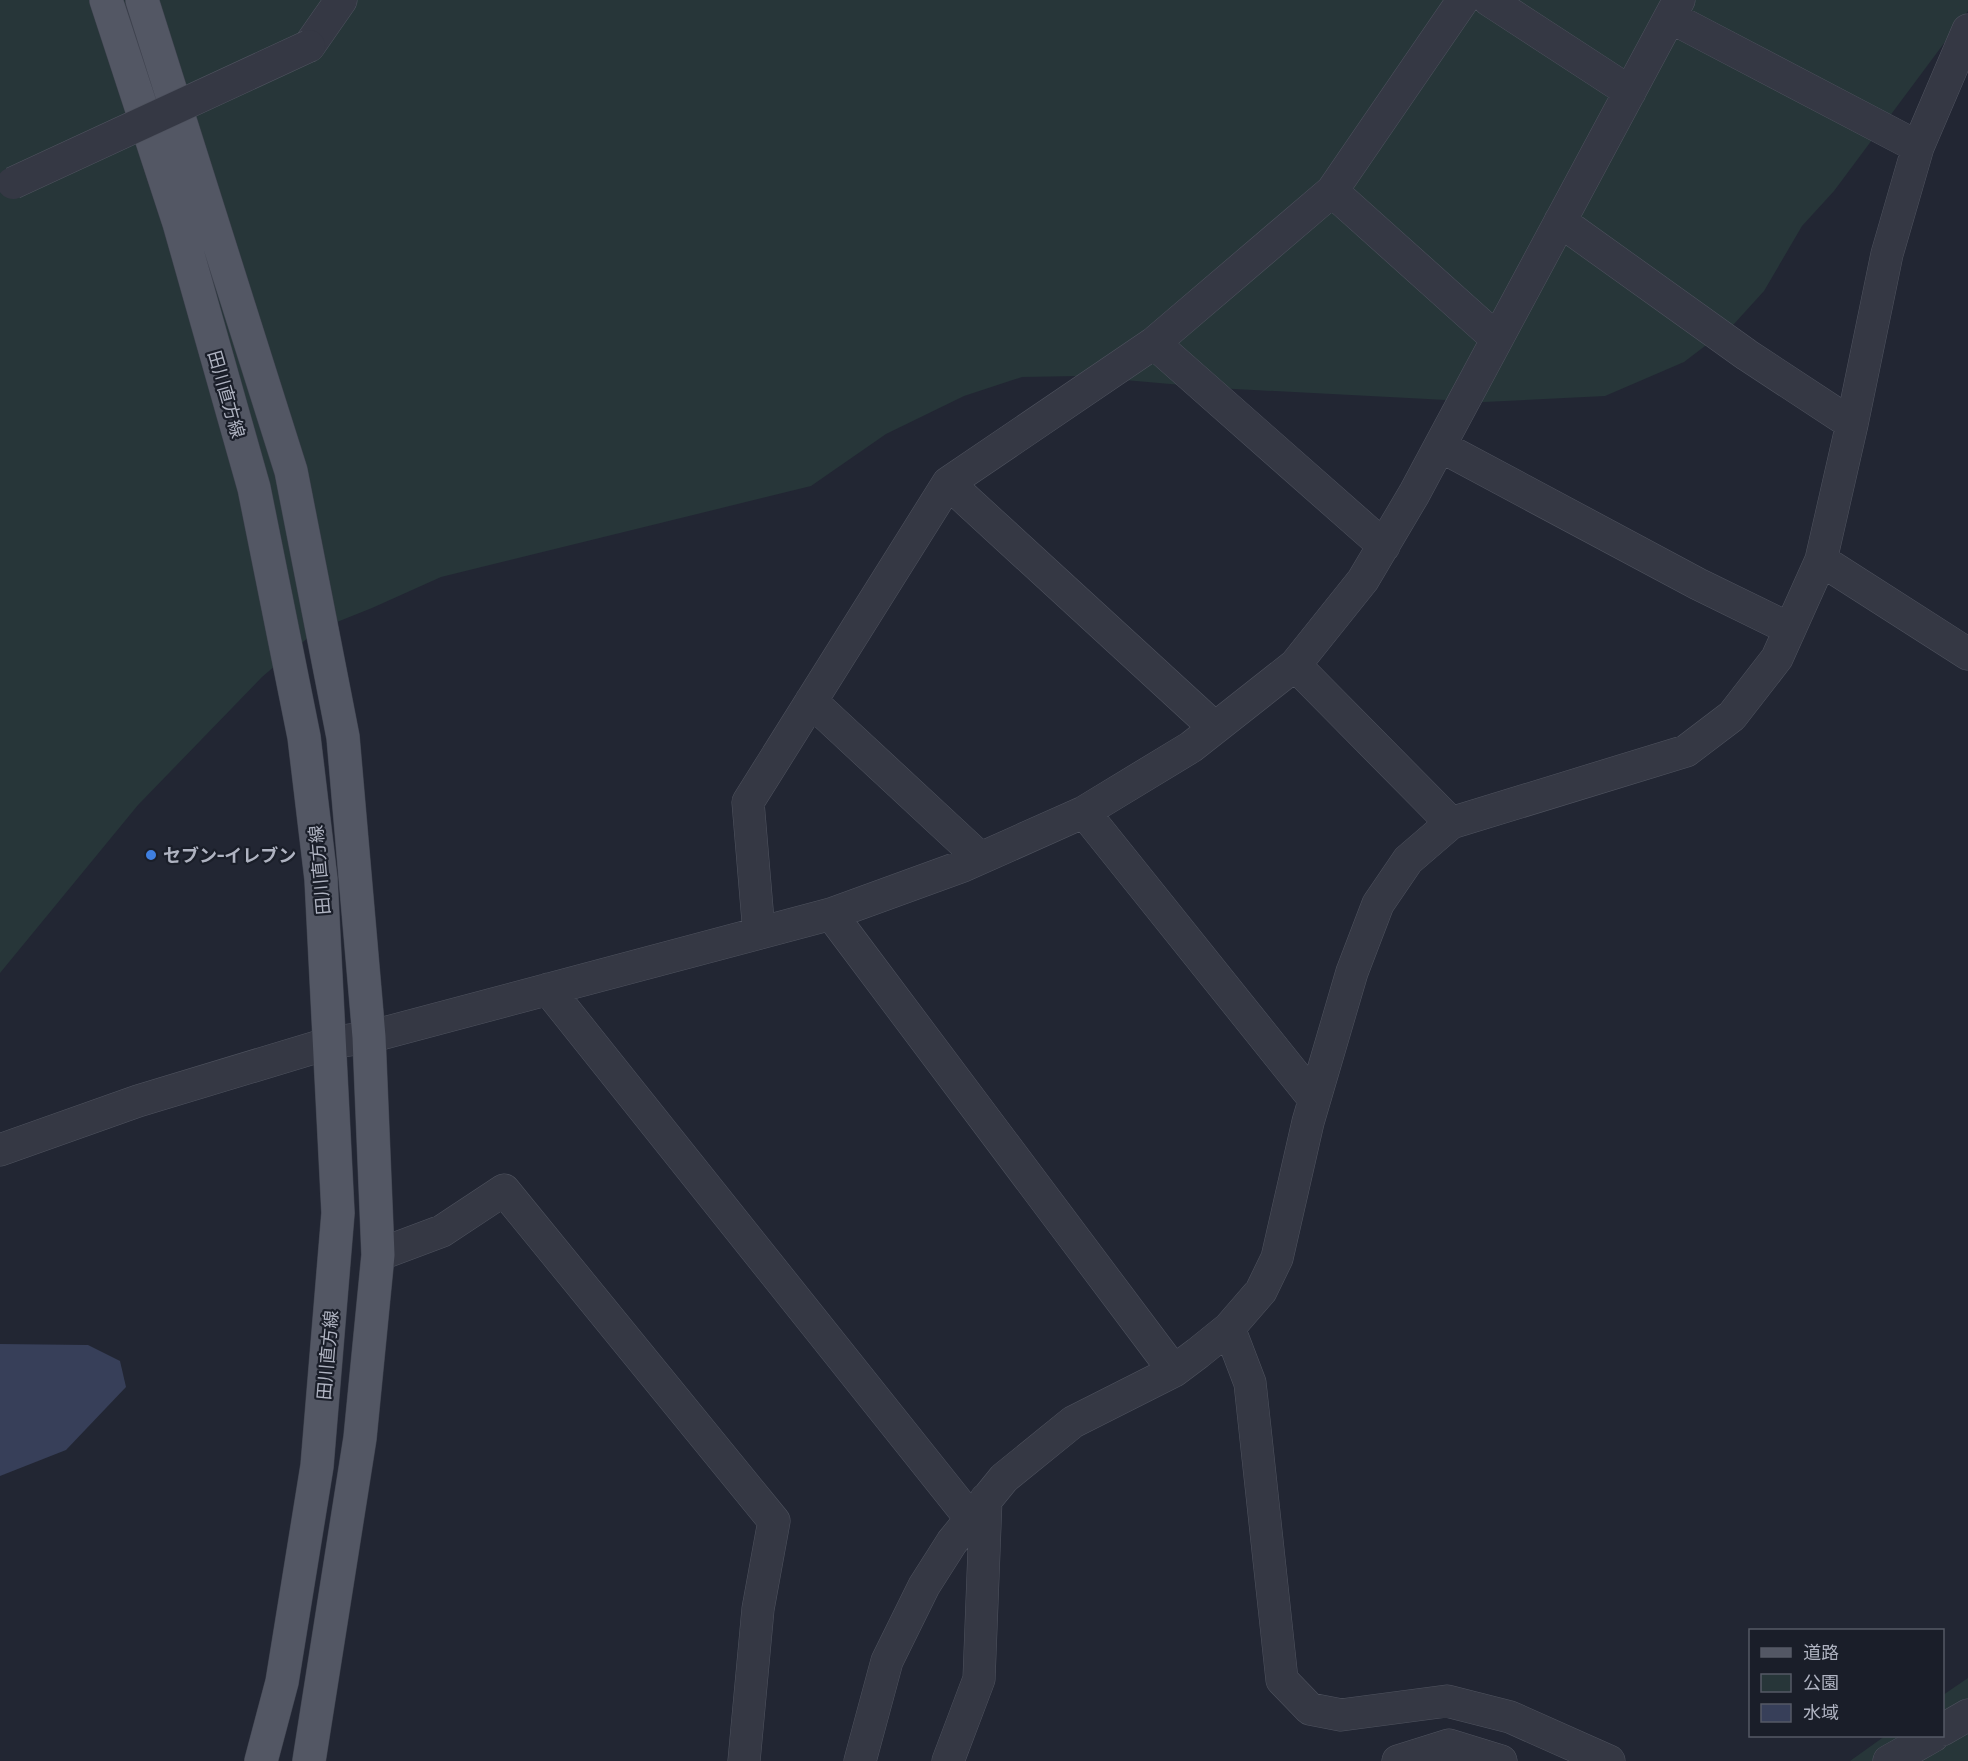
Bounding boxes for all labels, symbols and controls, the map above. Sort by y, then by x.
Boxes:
street label: 田川直方線 [204,348,250,440]
street label: 田川直方線 [304,824,334,916]
place label: セブン-イレブン [163,844,296,866]
marker: セブン-イレブン [144,848,158,862]
street label: 田川直方線 [312,1309,342,1401]
legend [1749,1629,1944,1737]
text: 道路 [1803,1641,1839,1663]
text: 公園 [1803,1671,1839,1693]
text: 水域 [1803,1701,1839,1723]

